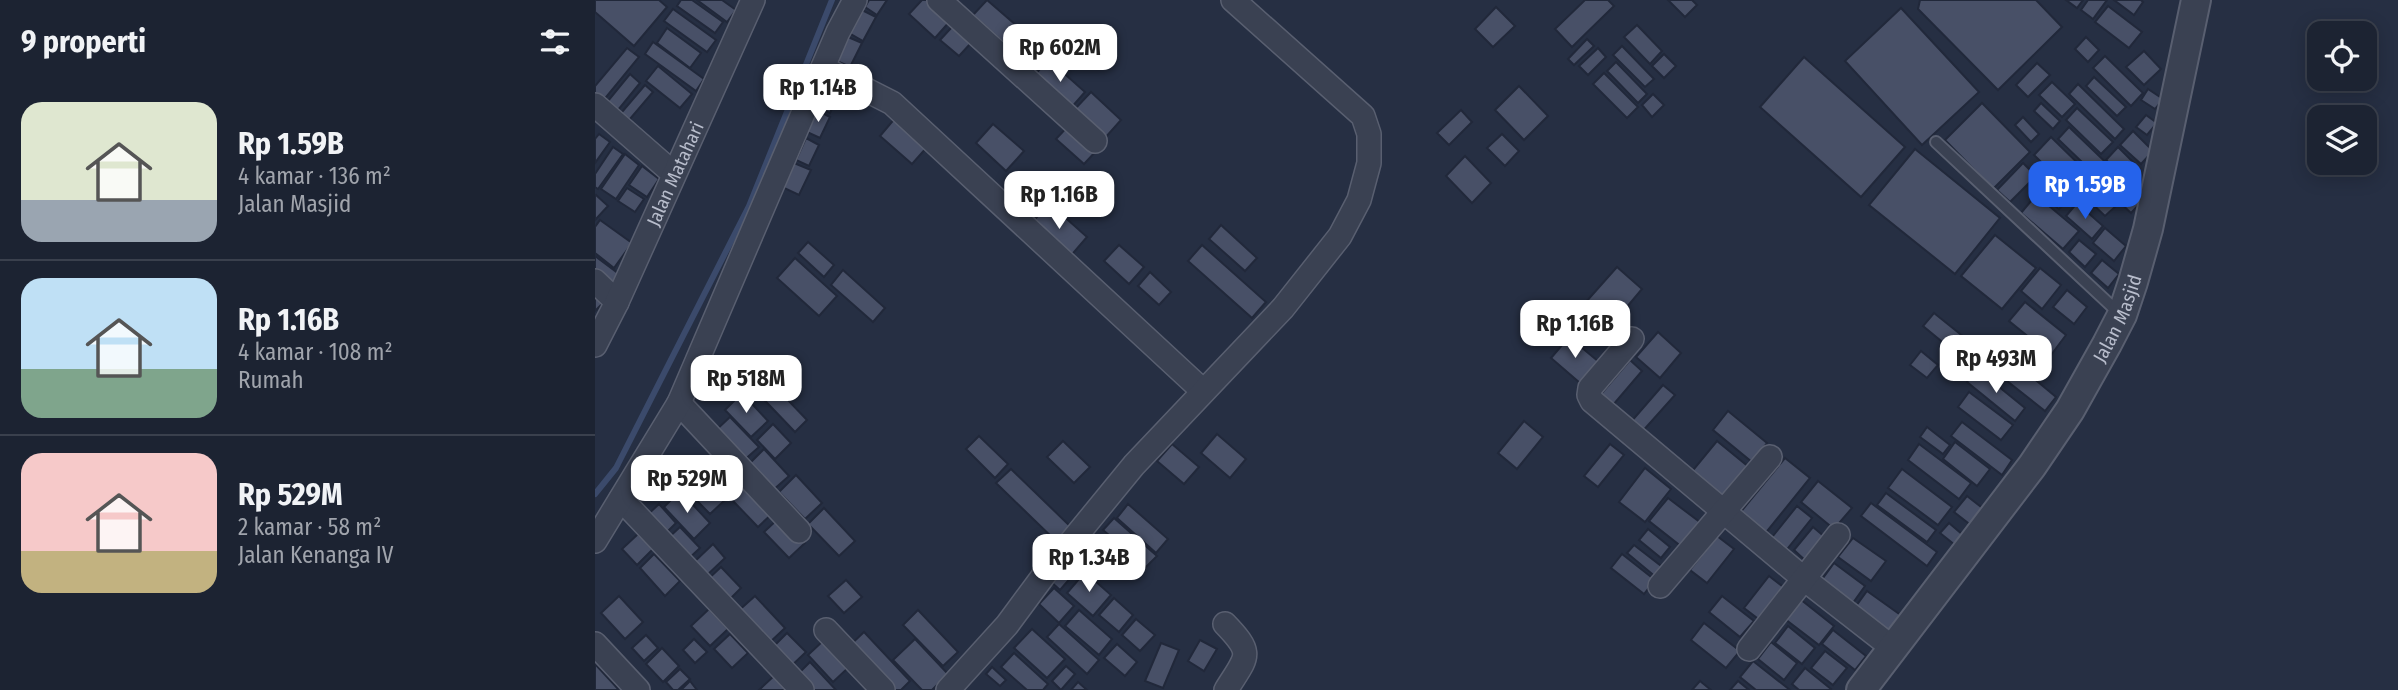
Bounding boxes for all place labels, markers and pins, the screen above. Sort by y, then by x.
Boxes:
pin: Rp 602M [995,24,1125,84]
pin: Rp 1.14B [746,64,890,124]
pin: Rp 1.59B [2013,162,2157,221]
pin: Rp 1.16B [987,172,1131,231]
pin: Rp 1.16B [1503,300,1647,360]
pin: Rp 493M [1931,336,2061,395]
pin: Rp 518M [681,356,811,415]
pin: Rp 529M [622,456,752,515]
pin: Rp 1.34B [1017,534,1161,594]

